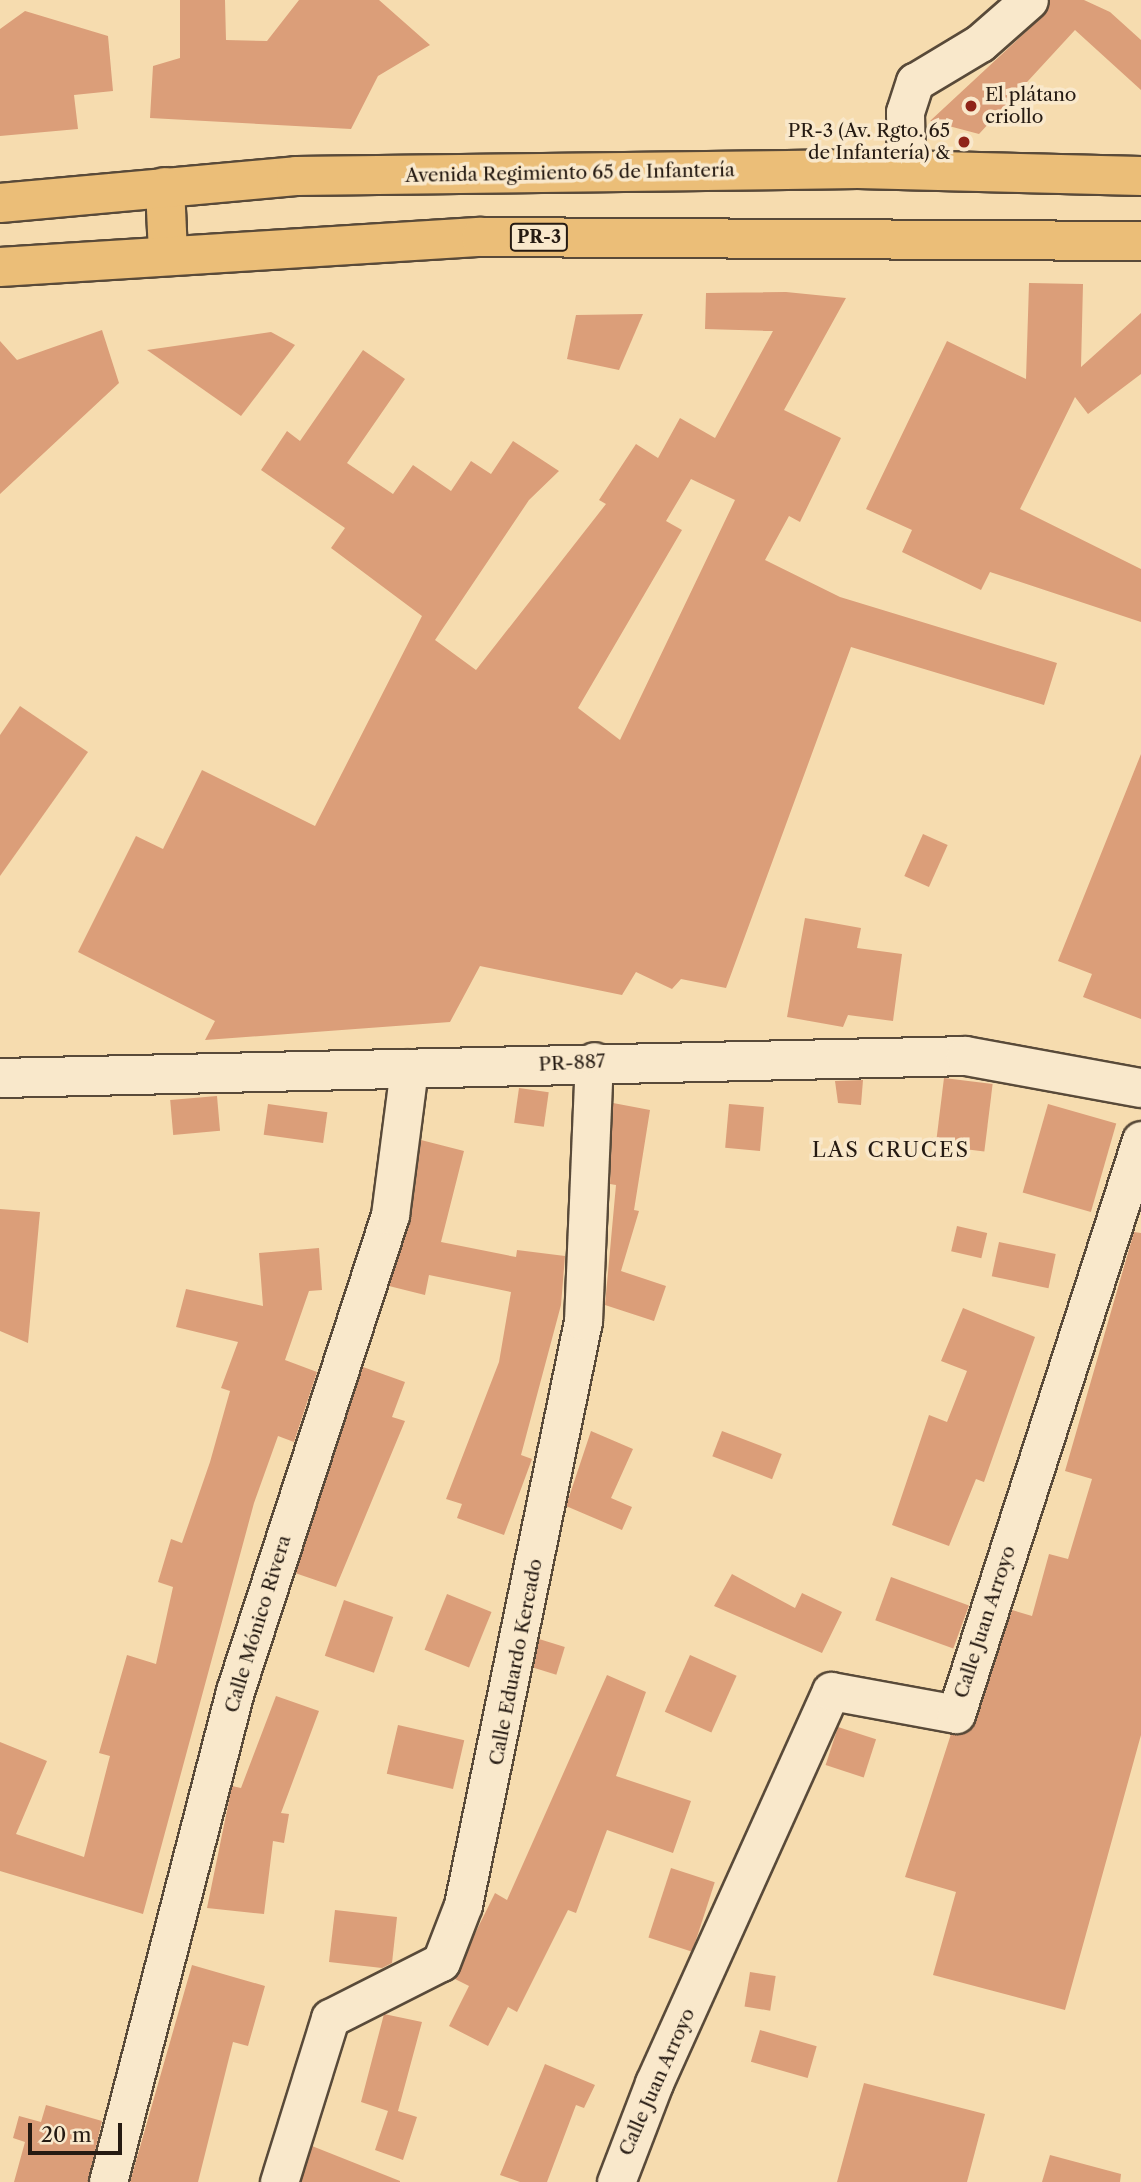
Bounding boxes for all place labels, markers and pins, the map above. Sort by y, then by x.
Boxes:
place label: El plátano criollo [985,84,1076,128]
marker: El plátano criollo [963,98,979,114]
place label: PR-3 (Av. Rgto. 65 de Infantería) & [788,120,950,164]
marker: PR-3 (Av. Rgto. 65 de Infantería) & [956,134,972,150]

